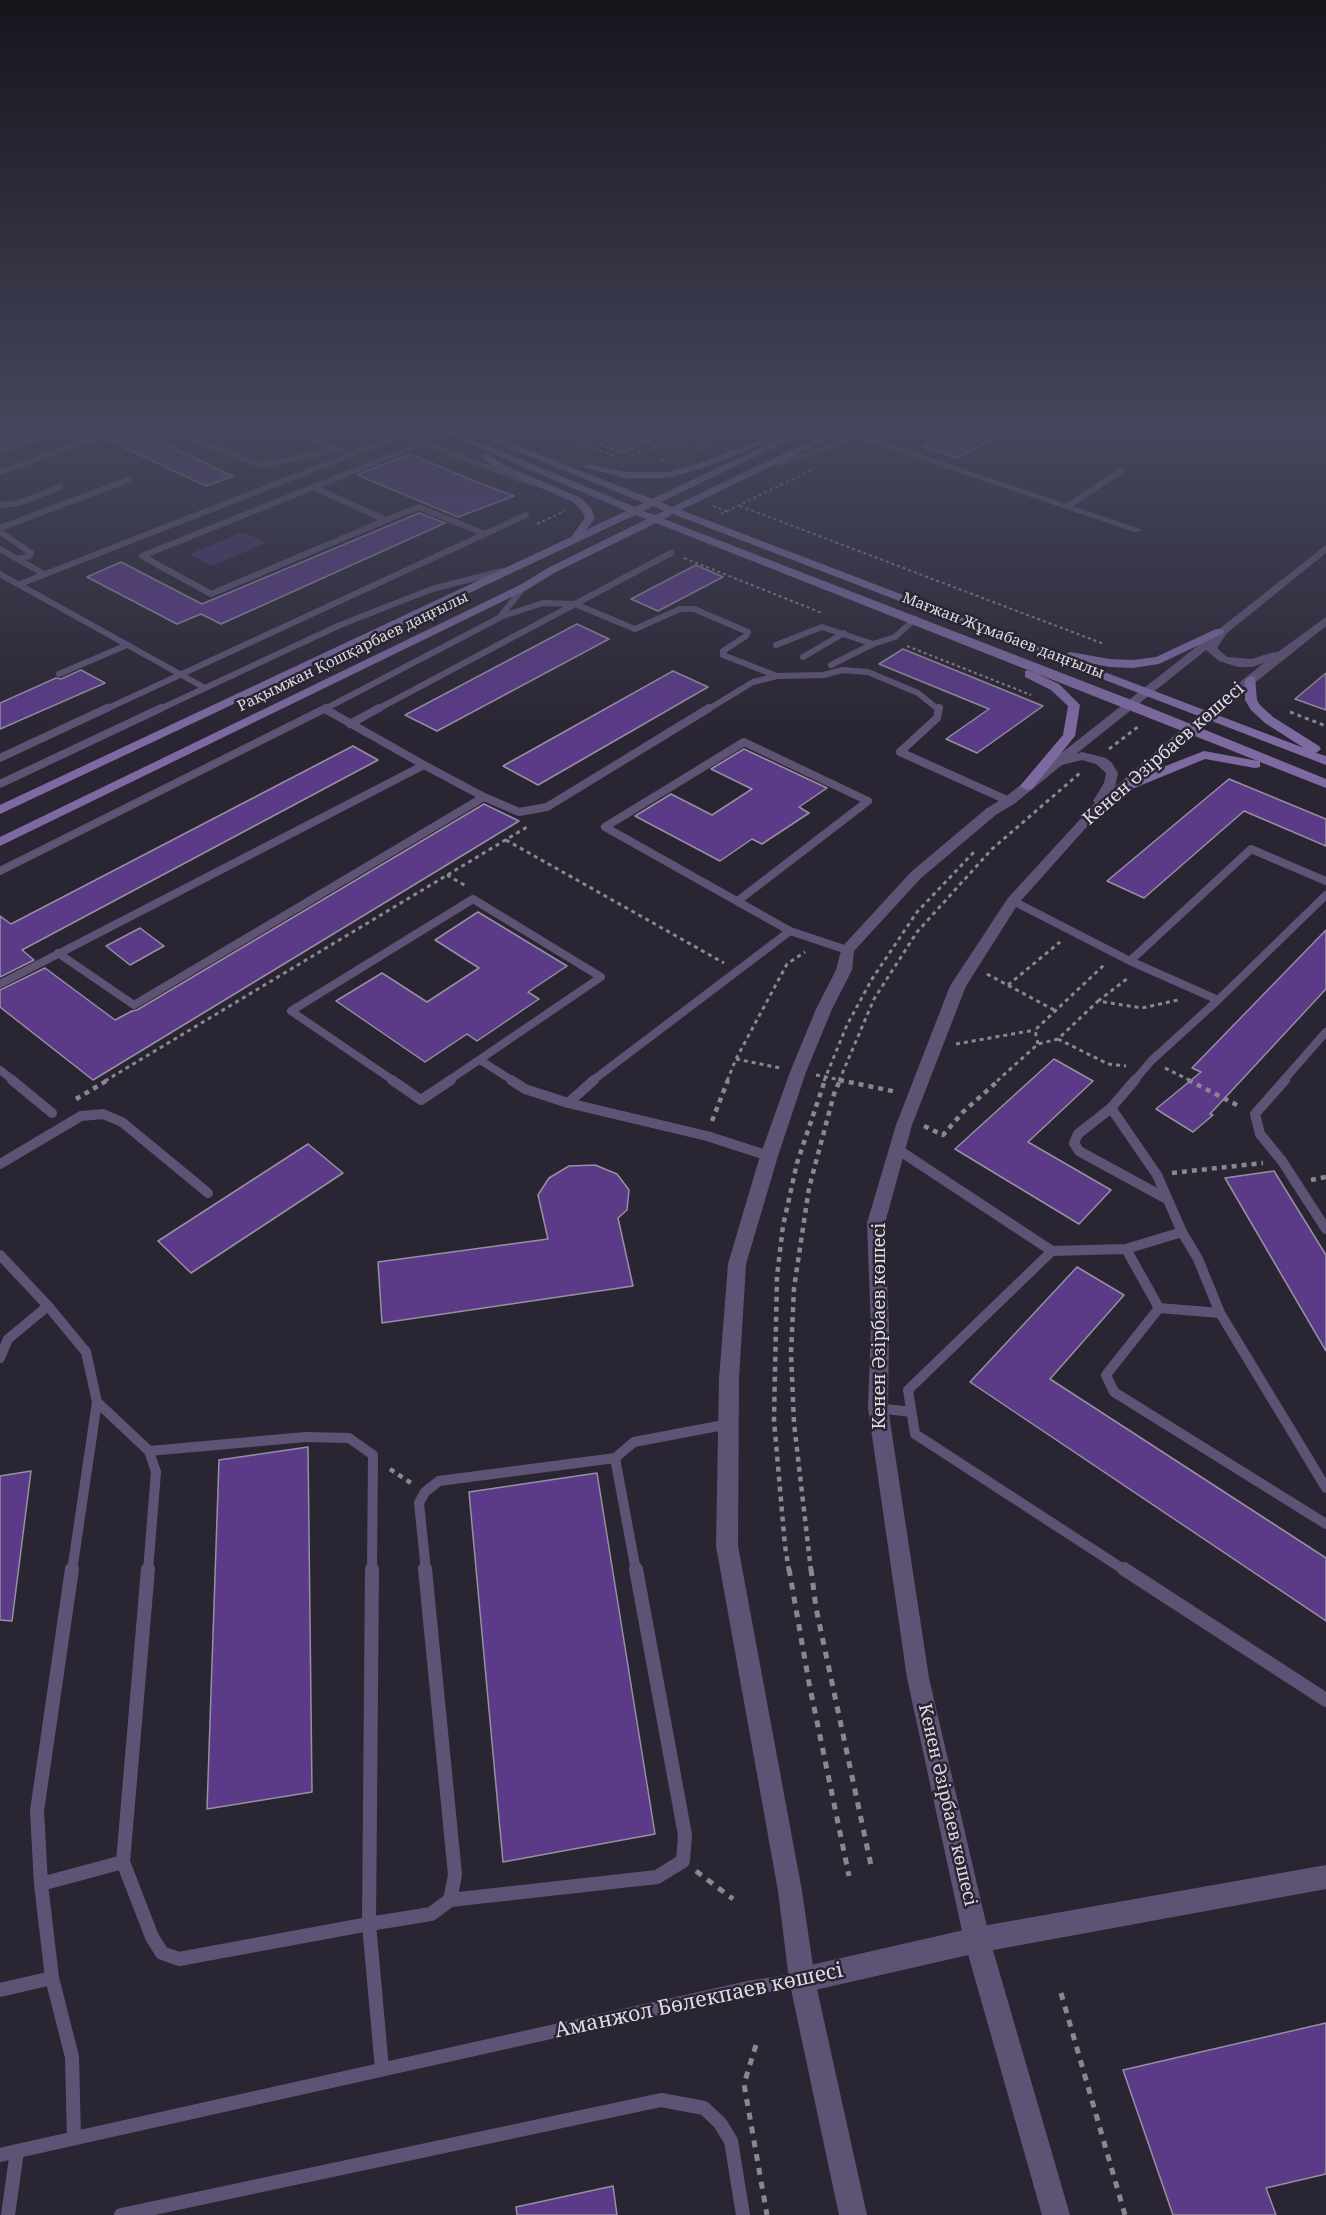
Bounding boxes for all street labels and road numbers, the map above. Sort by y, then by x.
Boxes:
street label: Рақымжан Қошқарбаев даңғылы [235,588,471,716]
street label: Мағжан Жұмабаев даңғылы [899,589,1107,683]
street label: Кенен Әзірбаев көшесі [1079,678,1249,830]
street label: Кенен Әзірбаев көшесі [869,1222,891,1430]
street label: Кенен Әзірбаев көшесі [913,1702,981,1908]
street label: Аманжол Бөлекпаев көшесі [552,1958,846,2044]

